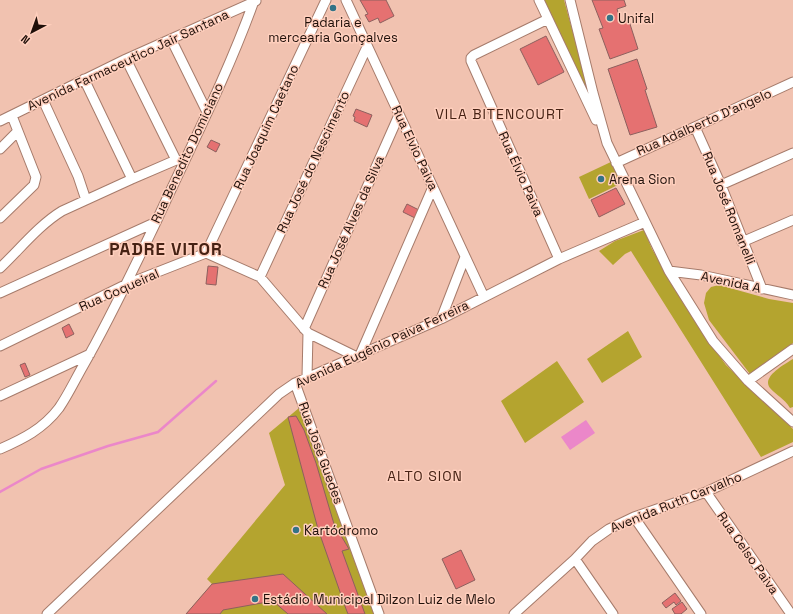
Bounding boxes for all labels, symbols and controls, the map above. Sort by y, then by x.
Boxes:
marker: Padaria e mercearia Gonçalves [328,3,338,13]
street label: Avenida Farmaceutico Jair Santana [24,5,232,114]
place label: Unifal [618,10,654,27]
north arrow [12,12,52,52]
marker: Unifal [605,13,615,23]
place label: Padaria e mercearia Gonçalves [268,14,398,46]
text: N [18,32,33,47]
street label: Rua Joaquim Caetano [230,62,302,192]
street label: Rua Benedito Domiciano [147,80,227,226]
street label: Rua Adalberto D'angelo [634,84,774,160]
street label: Rua José do Nescimento [273,88,353,236]
street label: Rua Elvio Paiva [388,103,442,194]
district label: VILA BITENCOURT [435,105,565,123]
street label: Rua Élvio Paiva [495,129,548,220]
street label: Rua José Romanelli [699,149,759,267]
street label: Rua José Alves da Silva [314,152,388,291]
place label: Arena Sion [609,171,676,188]
marker: Arena Sion [596,174,606,184]
district label: PADRE VITOR [109,238,223,260]
street label: Rua Coqueiral [76,265,162,315]
street label: Avenida A [700,267,762,297]
street label: Avenida Eugênio Paiva Ferreira [292,296,472,392]
street label: Rua José Guedes [295,400,347,507]
district label: ALTO SION [387,467,463,485]
street label: Avenida Ruth Carvalho [608,468,744,536]
street label: Rua Celso Paiva [713,508,783,598]
place label: Kartódromo [304,522,378,539]
marker: Kartódromo [291,525,301,535]
place label: Estádio Municipal Dilzon Luiz de Melo [263,591,496,608]
marker: Estádio Municipal Dilzon Luiz de Melo [250,594,260,604]

